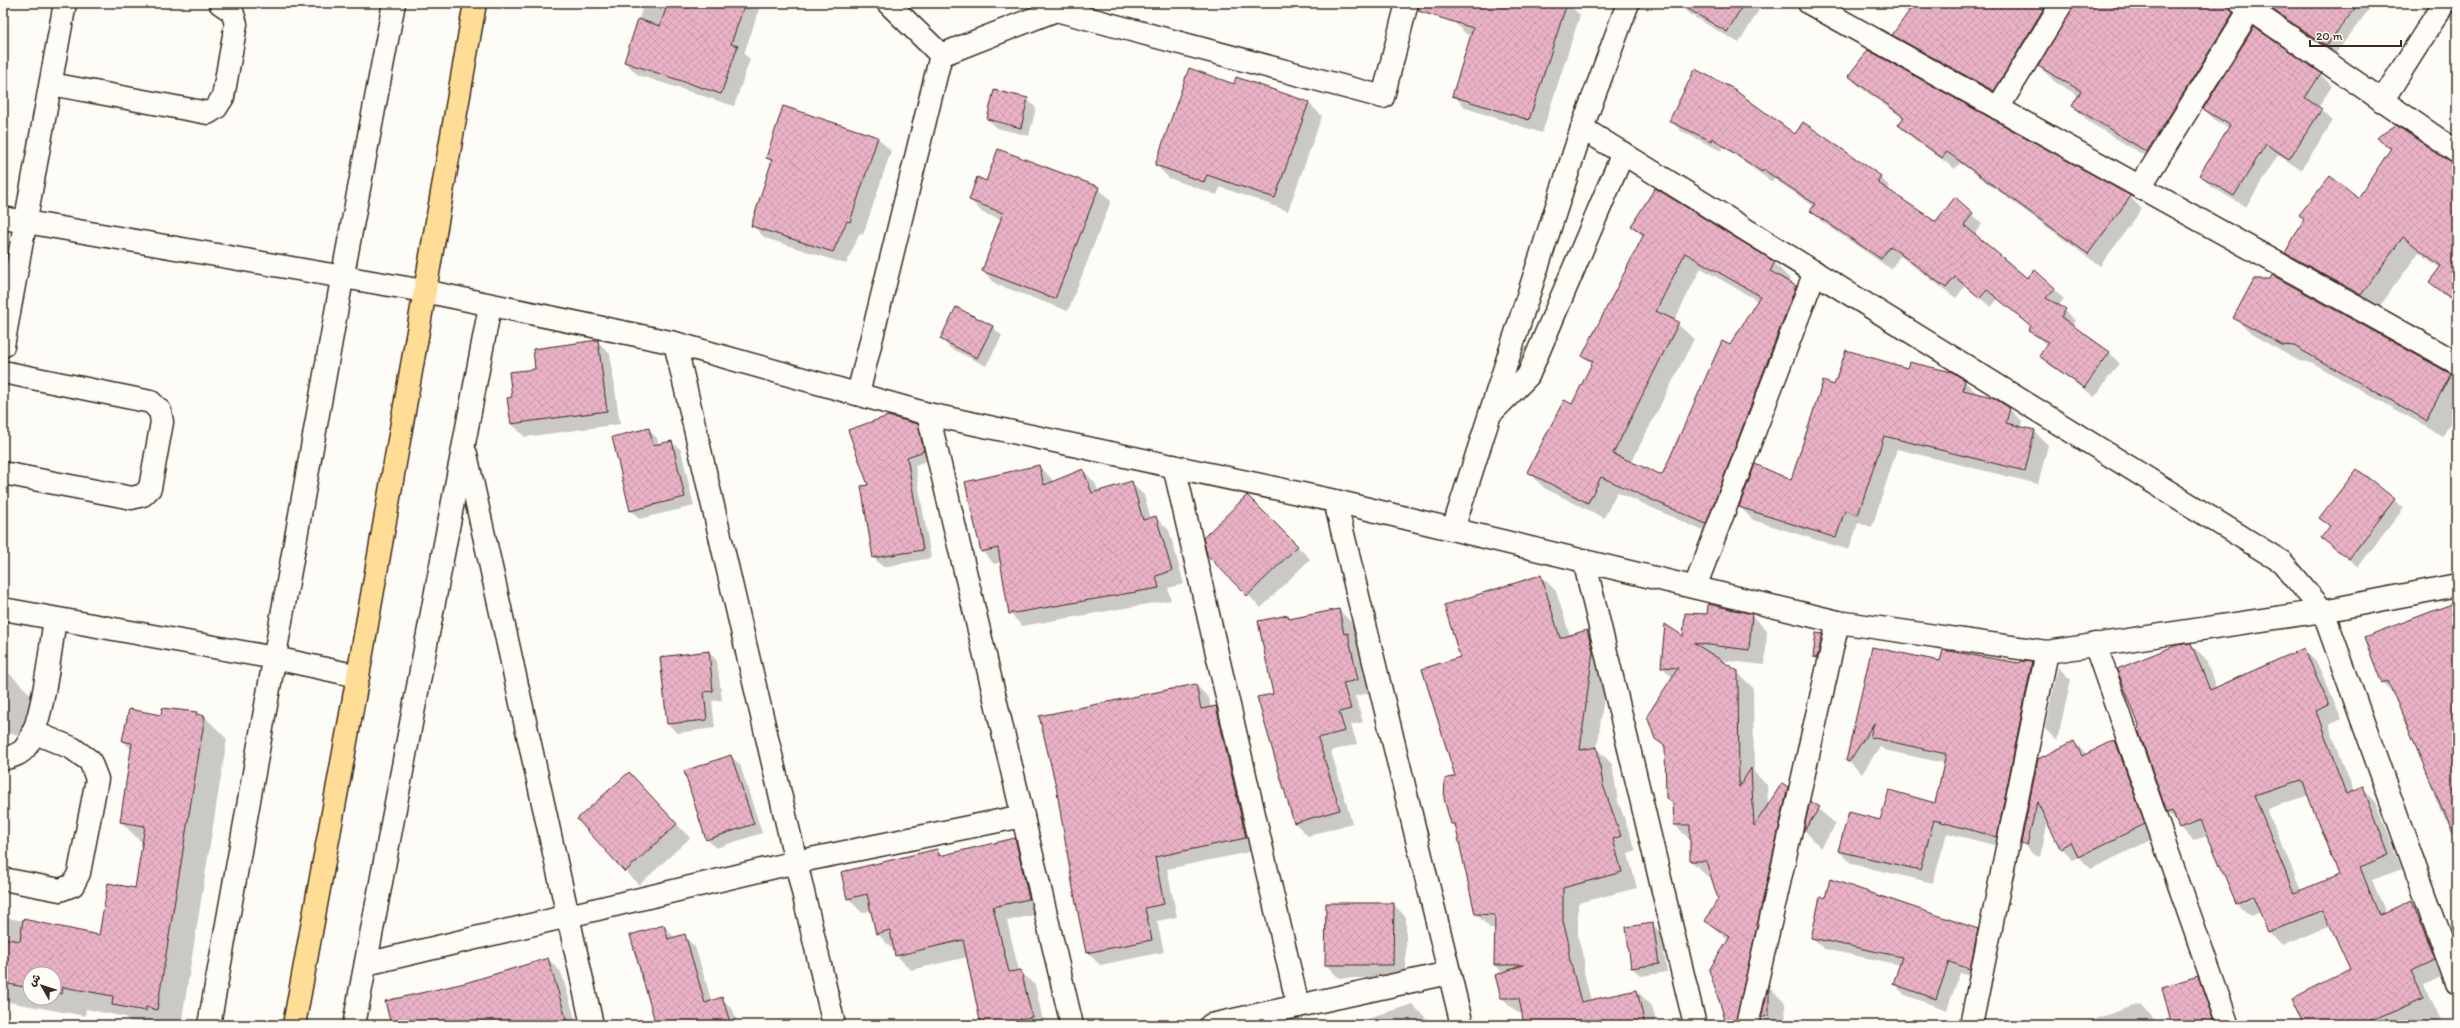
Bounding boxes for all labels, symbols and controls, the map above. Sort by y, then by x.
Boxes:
scale bar [2310,22,2401,48]
text: 20 m [2316,29,2343,43]
north arrow [22,966,62,1006]
text: ش [26,971,43,989]

